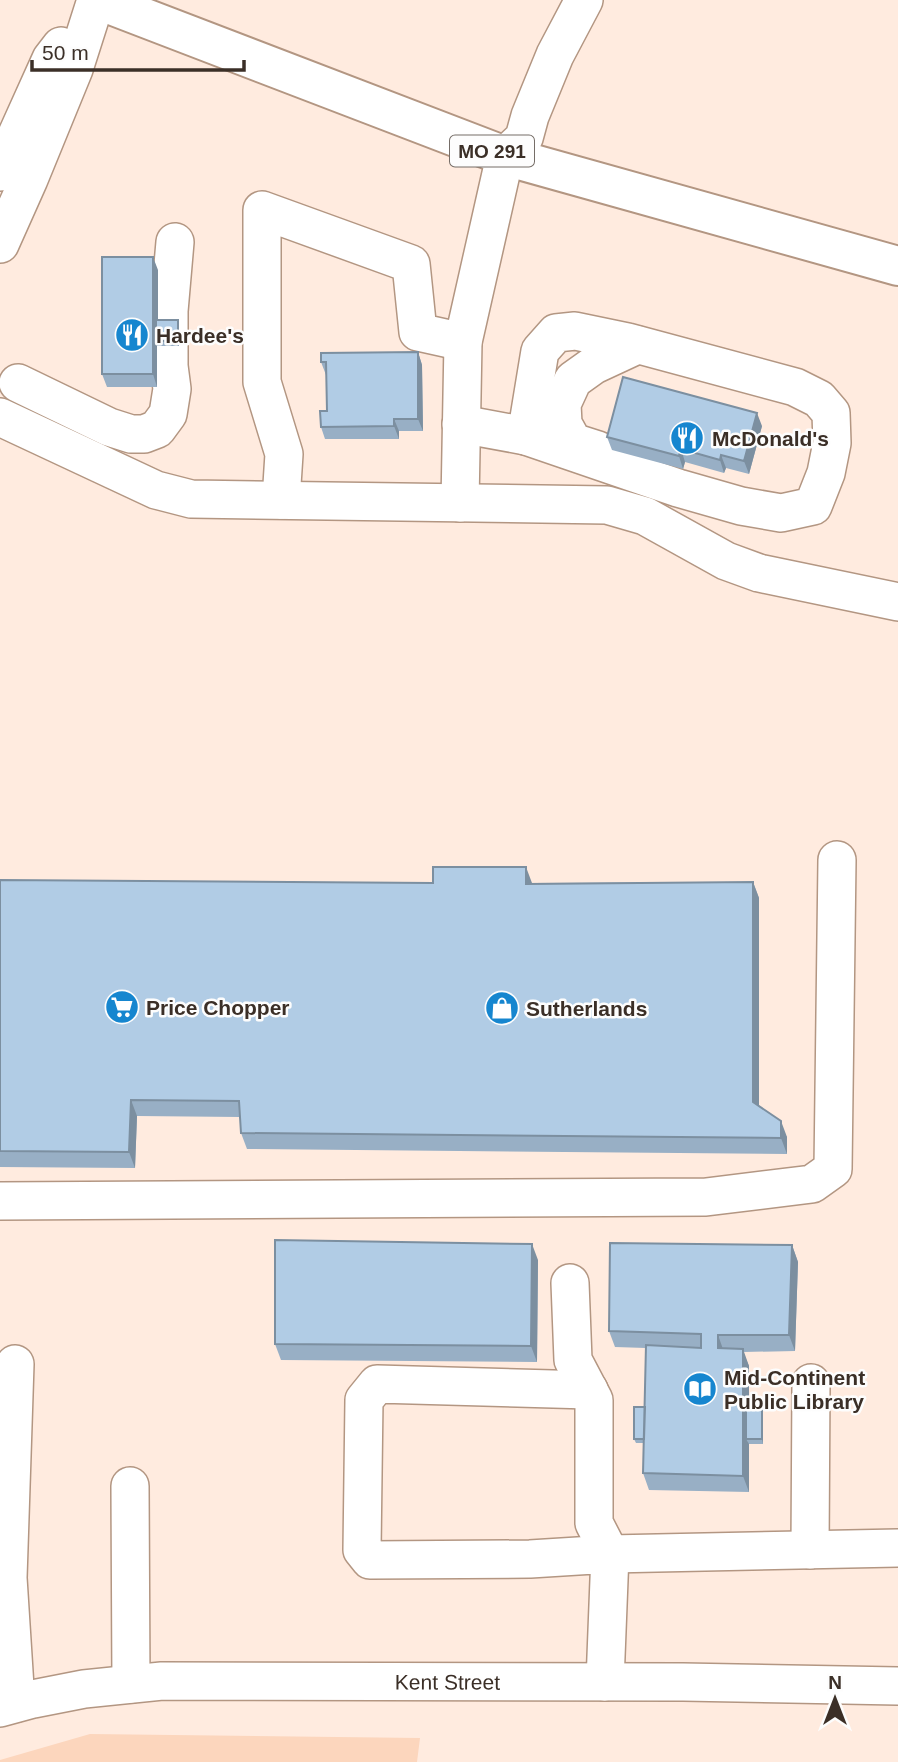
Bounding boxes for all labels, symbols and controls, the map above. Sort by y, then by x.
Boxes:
scale bar [32,28,243,72]
text: 50 m [42,41,89,64]
road number: MO 291 [450,136,534,167]
restaurant icon: Hardee's [113,316,151,354]
place label: Hardee's [156,324,244,347]
restaurant icon: McDonald's [668,419,706,457]
place label: McDonald's [712,427,829,450]
supermarket icon: Price Chopper [103,988,141,1026]
shop icon: Sutherlands [483,989,521,1027]
place label: Price Chopper [146,996,290,1019]
place label: Sutherlands [526,997,647,1020]
place label: Mid-Continent Public Library [724,1366,865,1413]
library icon: Mid-Continent Public Library [681,1370,719,1408]
north arrow [800,1664,870,1734]
street label: Kent Street [395,1670,500,1693]
text: N [828,1672,842,1693]

